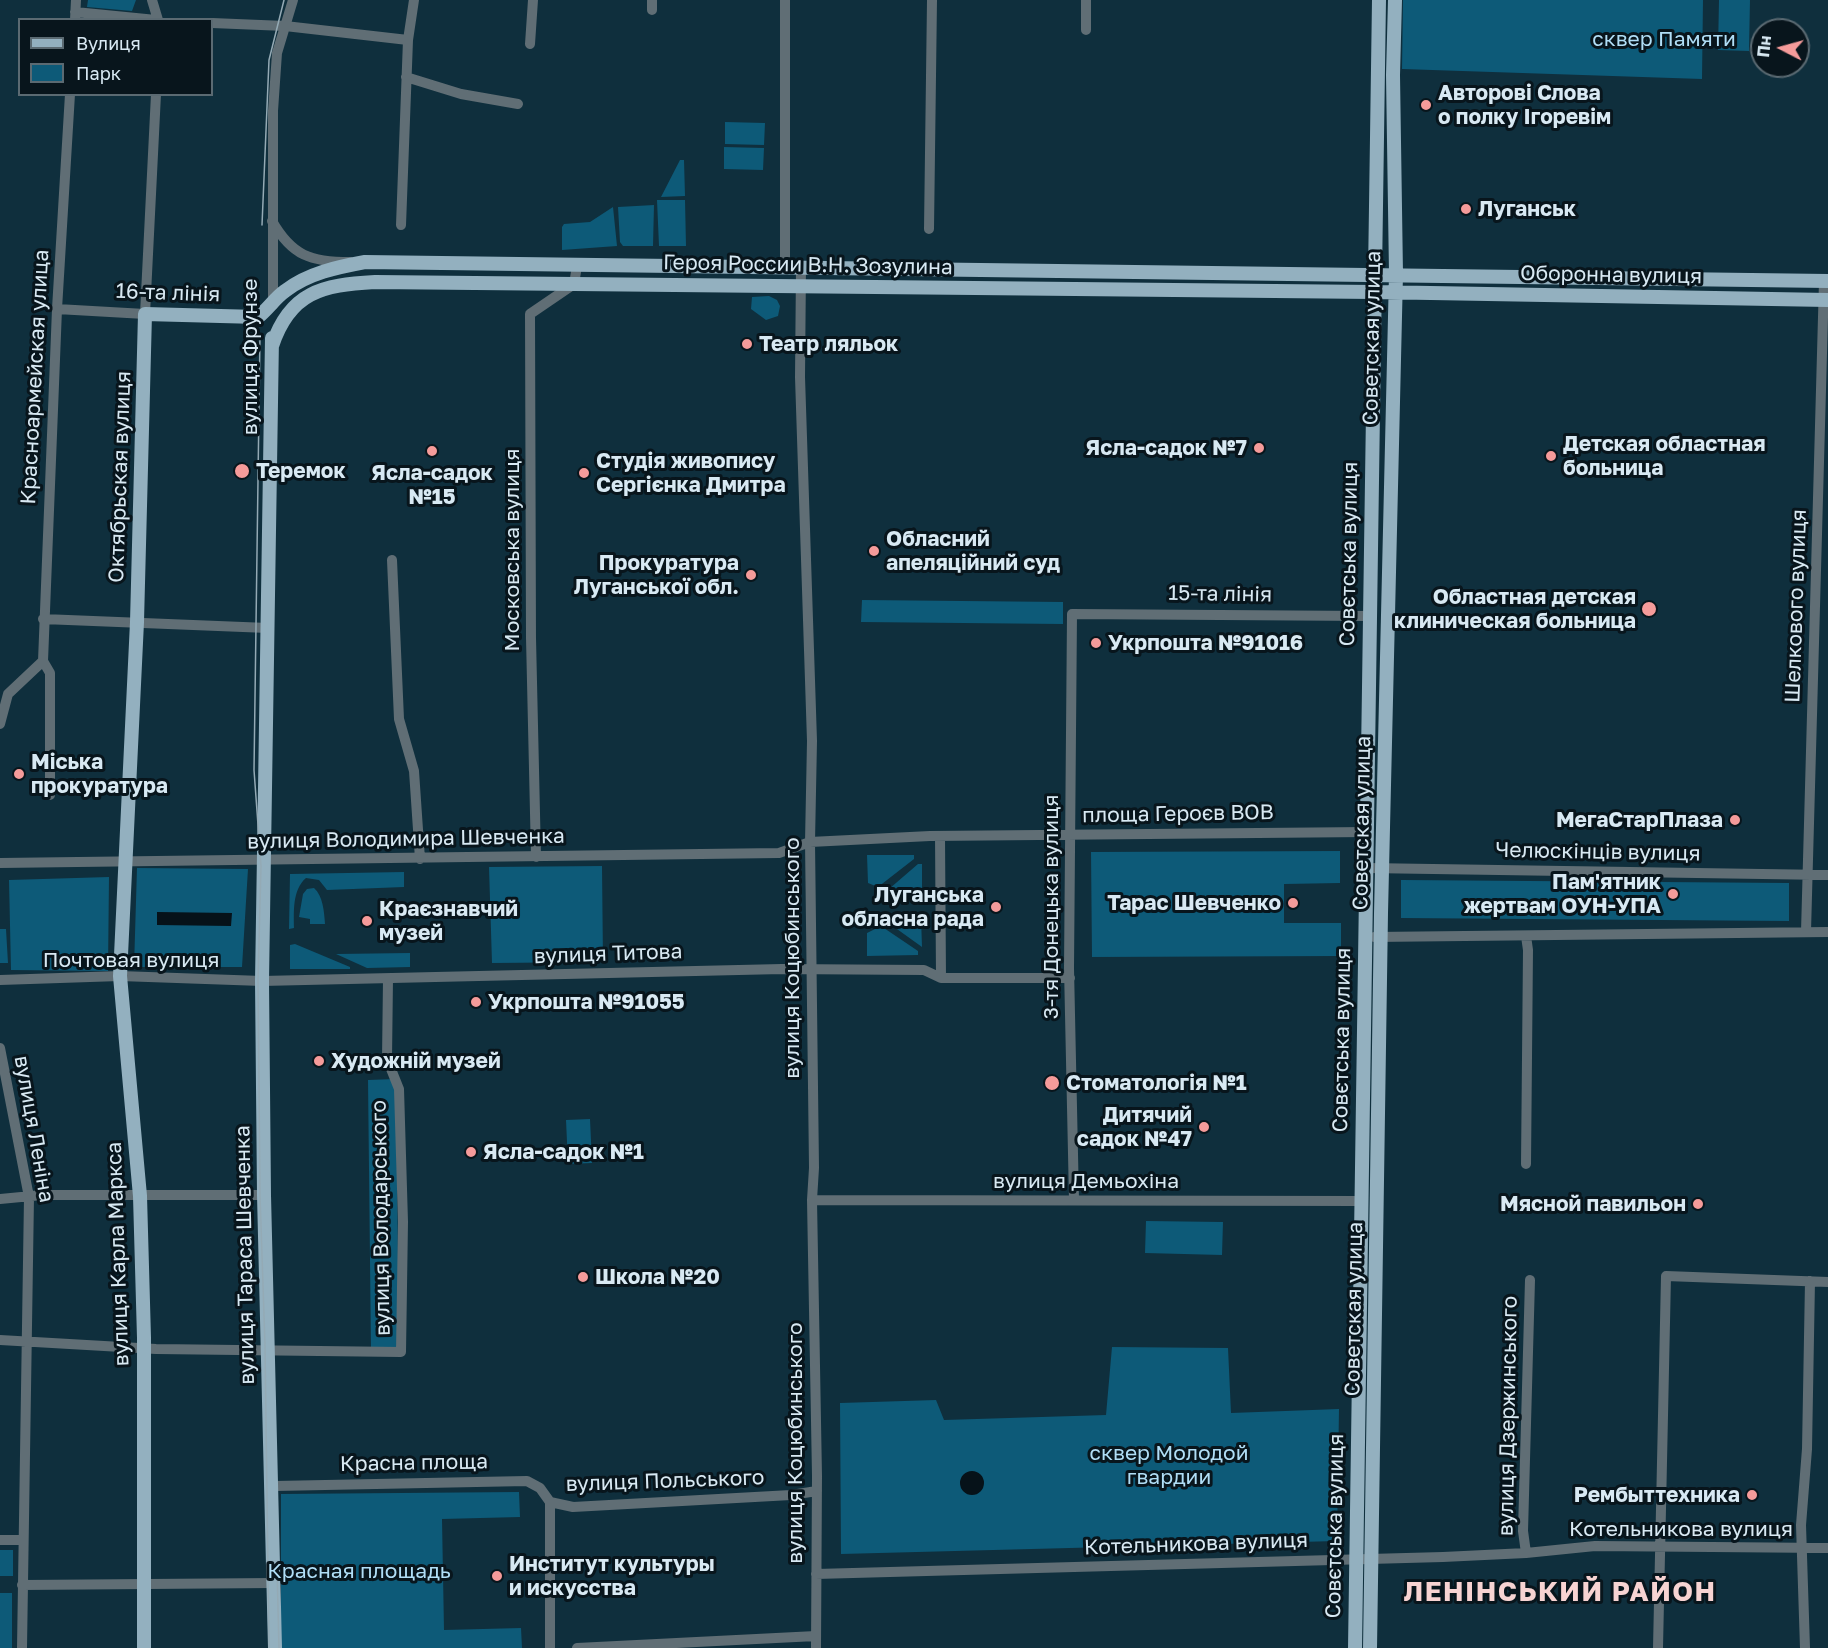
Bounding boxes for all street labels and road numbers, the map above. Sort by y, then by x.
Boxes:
street label: Красноармейская улица [16,249,54,505]
street label: Героя России В.Н. Зозулина [663,250,953,280]
street label: Советская улица [1358,250,1386,426]
street label: Оборонна вулиця [1520,261,1702,289]
street label: 16-та лінія [115,279,221,307]
street label: вулиця Фрунзе [237,279,263,435]
street label: Октябрьская вулиця [104,371,136,583]
street label: Московська вулиця [499,449,525,651]
street label: Совєтська вулиця [1335,461,1363,647]
street label: Шелкового вулиця [1780,509,1812,703]
street label: 15-та лінія [1168,580,1272,608]
street label: Советская улица [1348,735,1376,911]
street label: 3-тя Донецька вулиця [1038,795,1064,1019]
street label: площа Героєв ВОВ [1082,800,1274,828]
street label: вулиця Володимира Шевченка [247,824,565,854]
street label: вулиця Коцюбинського [779,837,805,1079]
street label: Челюскінців вулиця [1495,838,1701,866]
street label: вулиця Титова [533,939,683,969]
street label: Почтовая вулиця [43,947,219,973]
street label: Совєтська вулиця [1328,947,1356,1133]
street label: вулиця Леніна [9,1054,59,1204]
street label: вулиця Володарського [366,1100,396,1336]
street label: вулиця Тараса Шевченка [230,1125,260,1385]
street label: вулиця Карла Маркса [101,1141,135,1367]
street label: вулиця Демьохіна [993,1168,1179,1194]
street label: Советская улица [1340,1221,1368,1397]
street label: вулиця Дзержинського [1493,1296,1523,1536]
street label: вулиця Коцюбинського [782,1322,808,1564]
street label: Совєтська вулиця [1321,1433,1349,1619]
street label: Красна площа [340,1449,488,1477]
street label: вулиця Польського [565,1465,765,1497]
street label: Котельникова вулиця [1569,1516,1793,1542]
street label: Котельникова вулиця [1084,1527,1308,1561]

